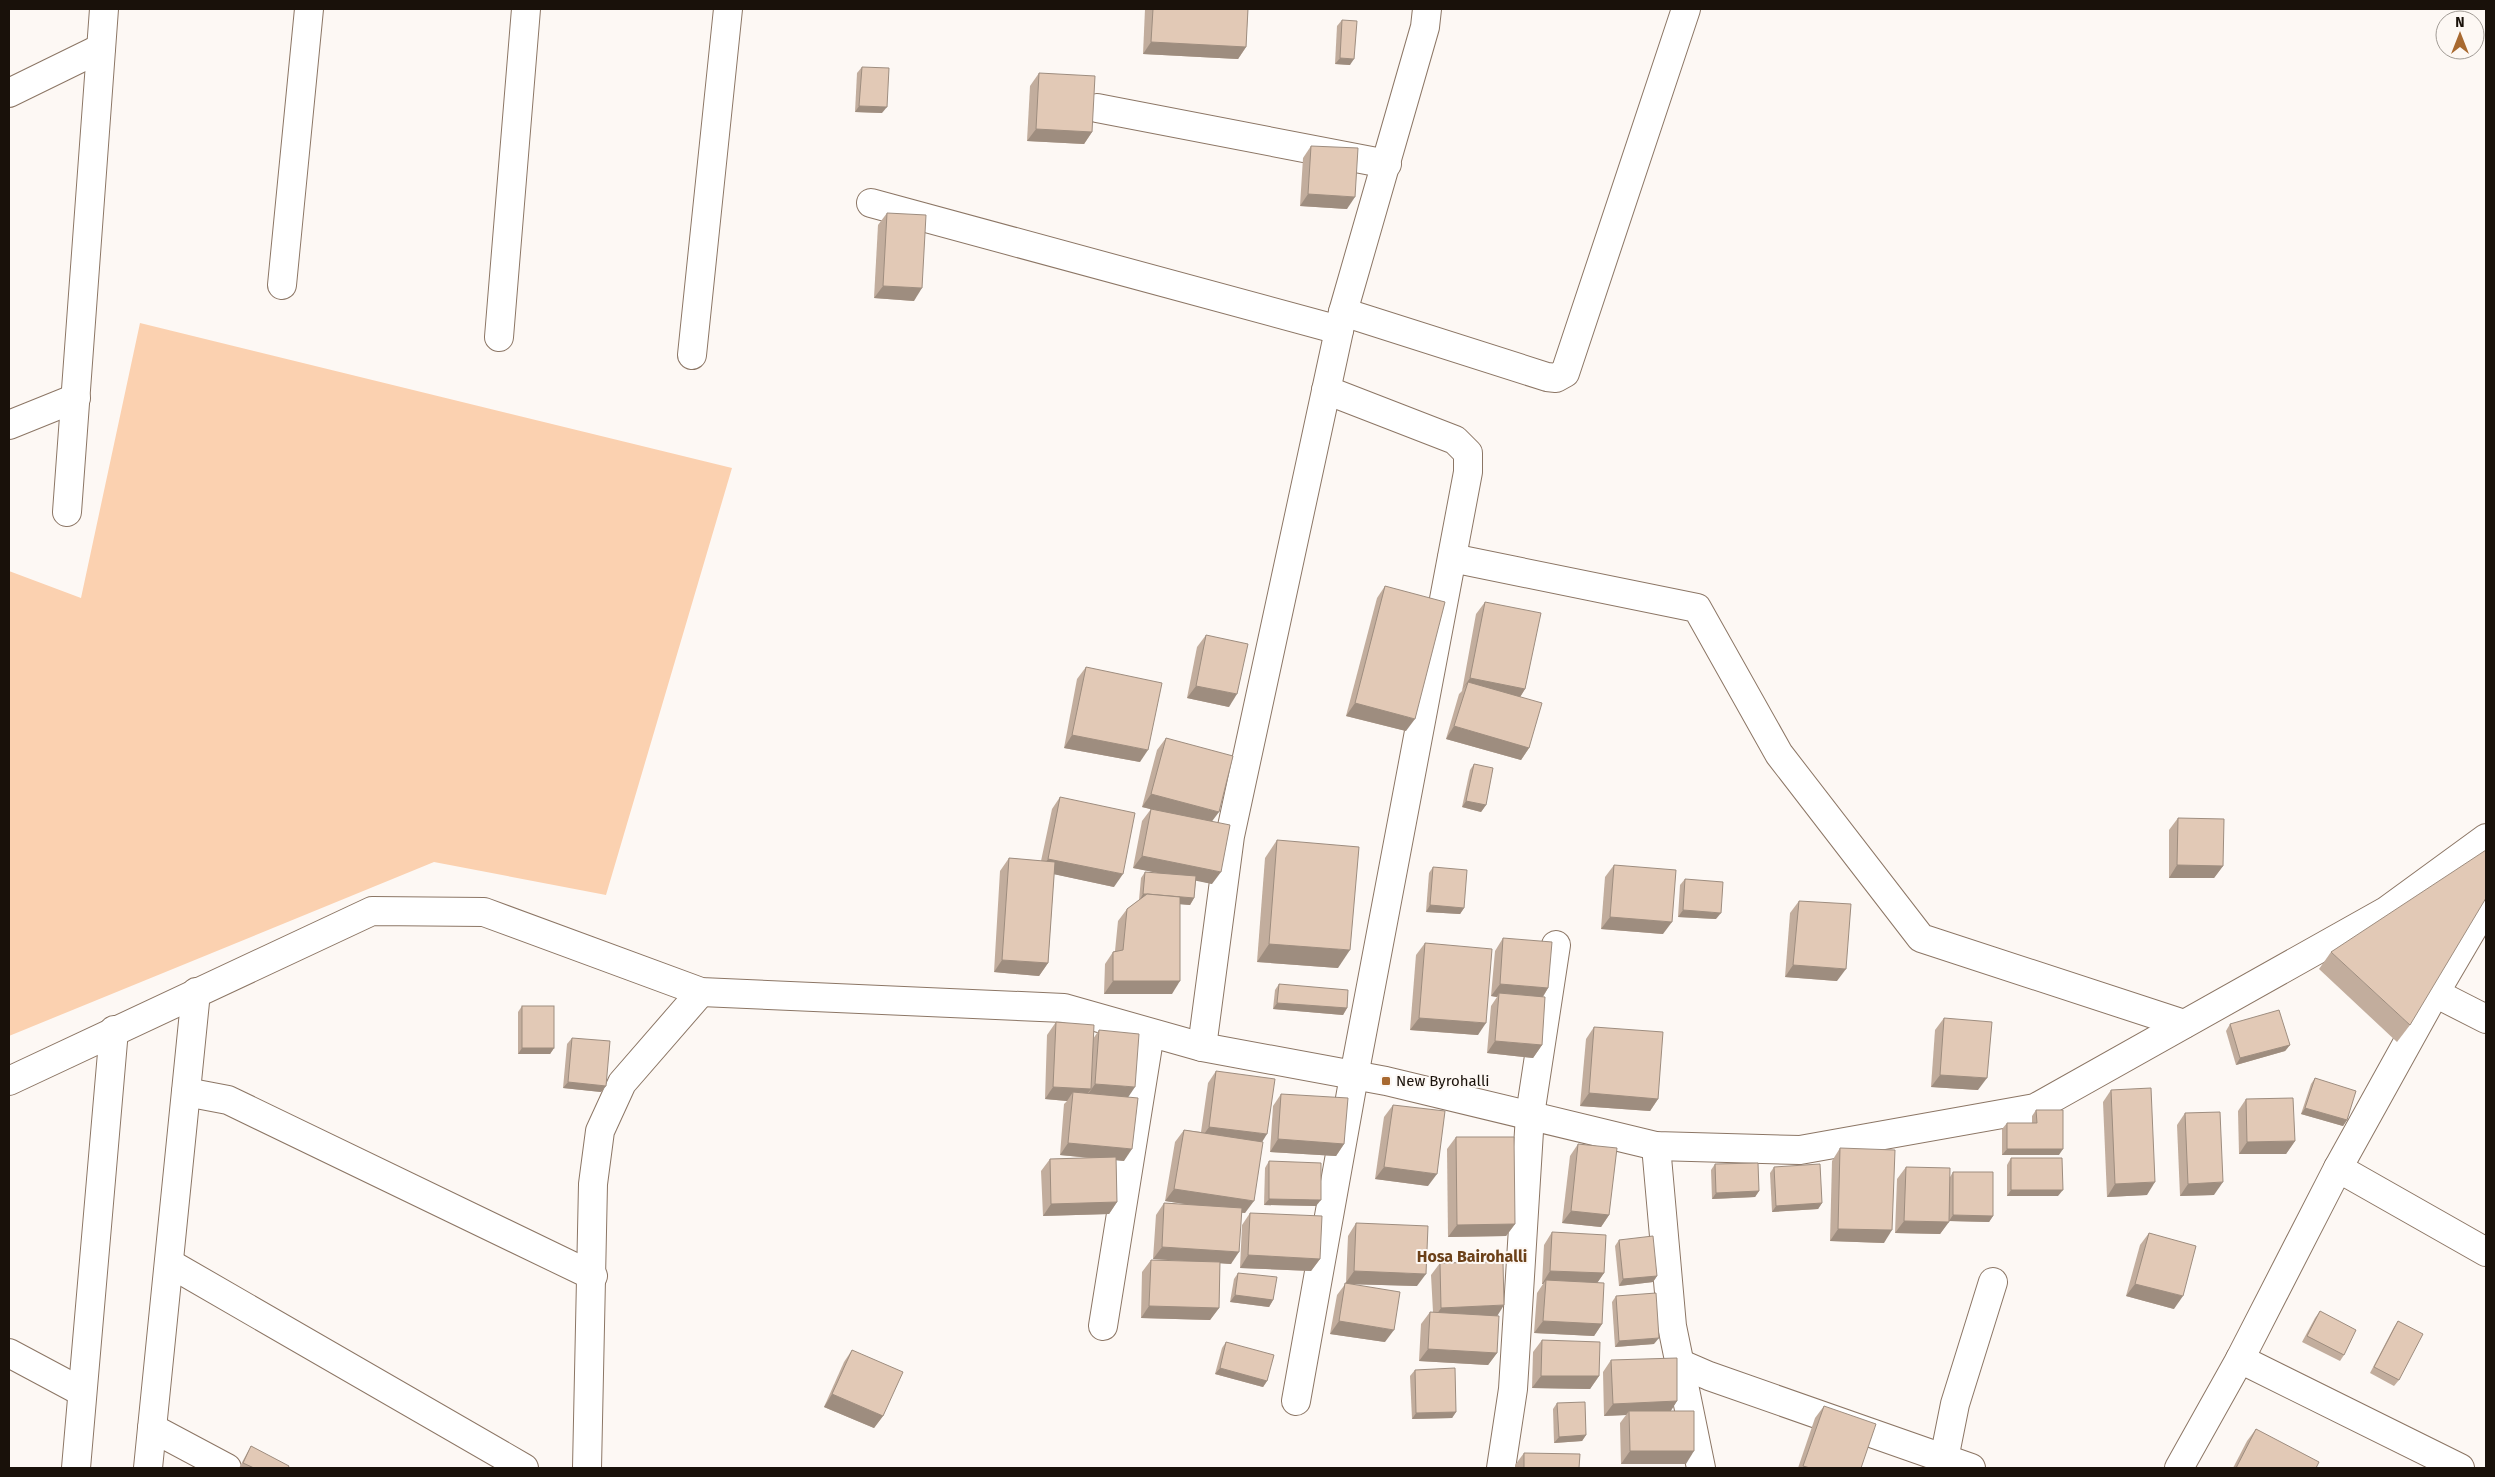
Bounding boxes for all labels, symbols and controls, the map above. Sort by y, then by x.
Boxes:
north arrow [2435,10,2485,60]
text: N [2455,14,2465,31]
place label: New Byrohalli [1396,1072,1490,1090]
marker: New Byrohalli [1380,1075,1392,1087]
district label: Hosa Bairohalli [1417,1247,1527,1266]

